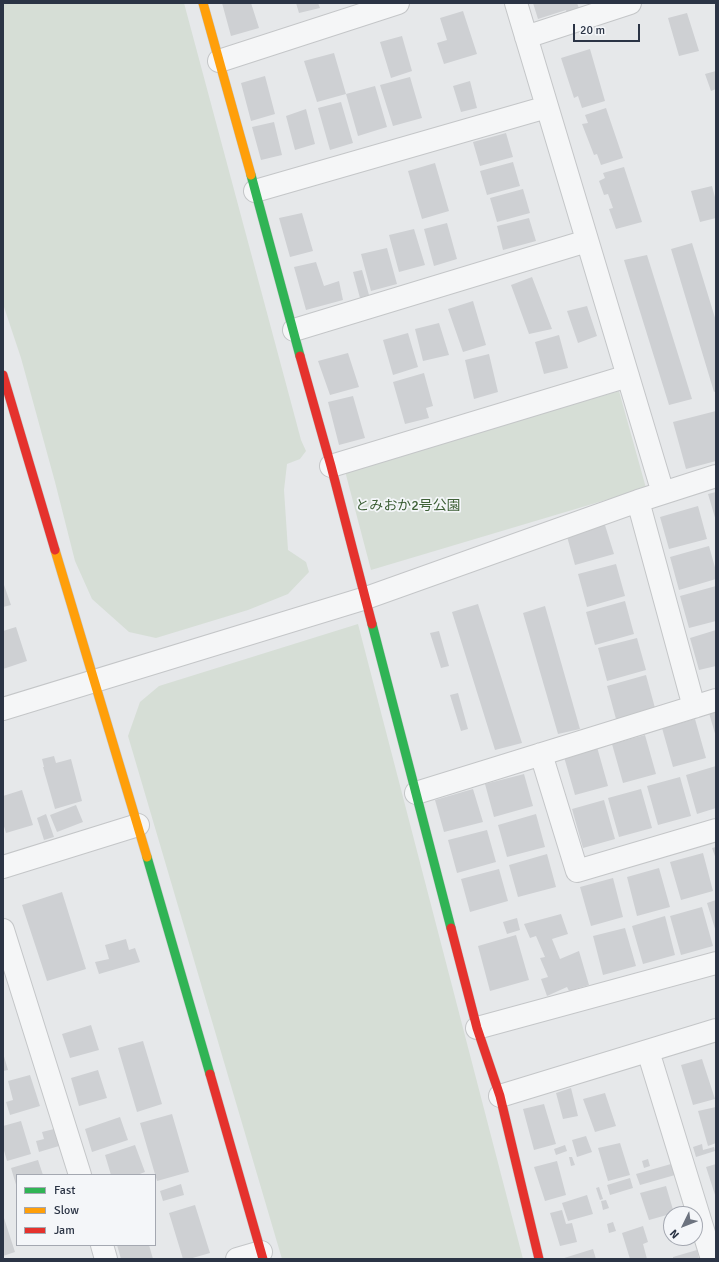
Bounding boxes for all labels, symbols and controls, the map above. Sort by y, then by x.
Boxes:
scale bar [575,16,642,42]
text: 20 m [580,23,605,38]
park label: とみおか2号公園 [355,498,461,514]
legend [16,1174,156,1246]
text: Fast [54,1183,75,1198]
text: Slow [54,1203,79,1218]
north arrow [663,1206,703,1246]
text: Jam [54,1223,75,1238]
text: N [667,1227,682,1241]

